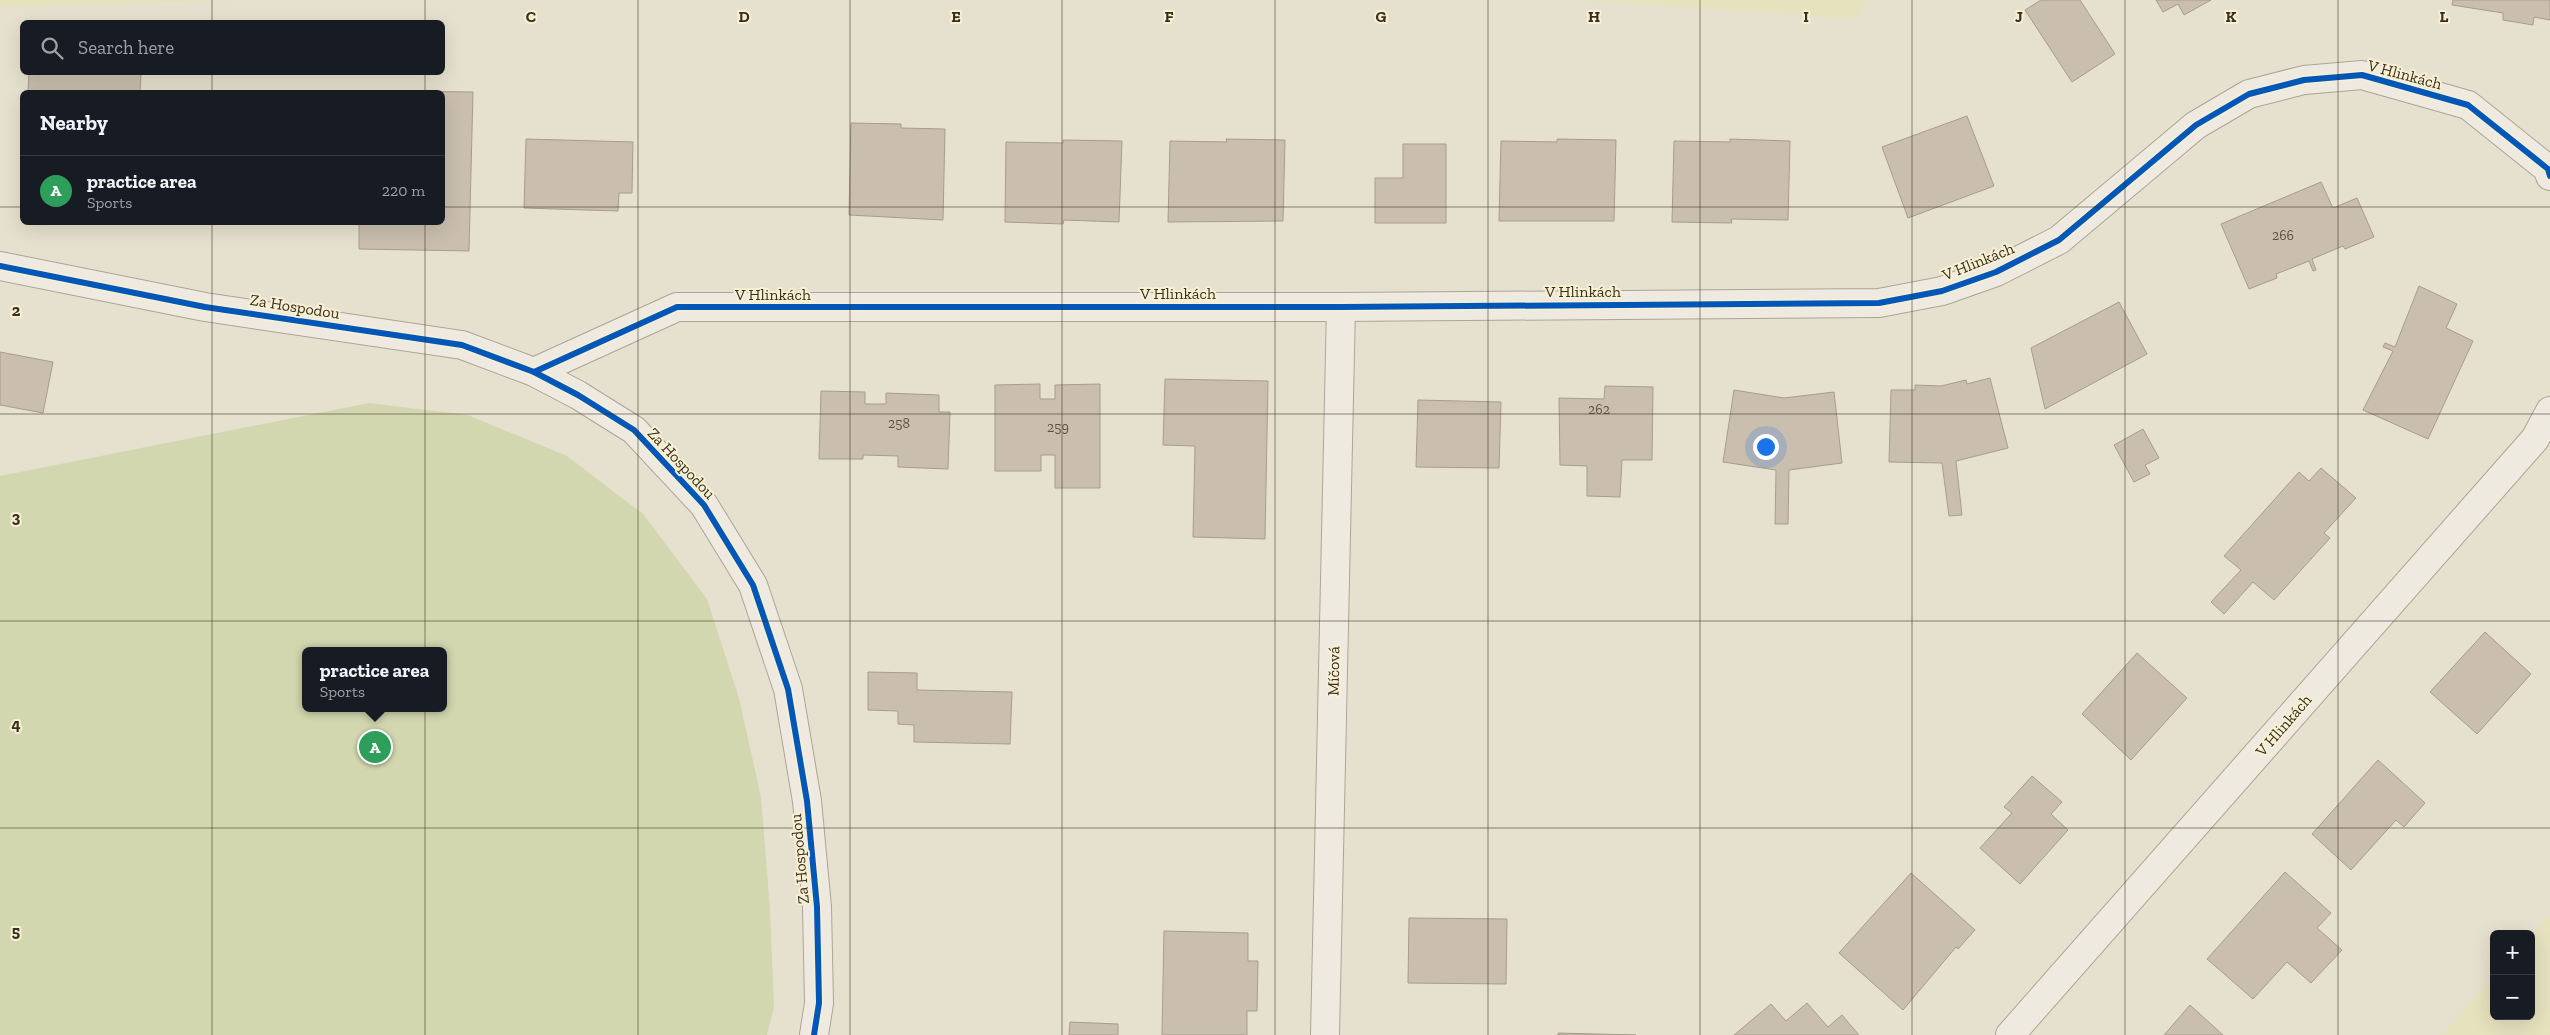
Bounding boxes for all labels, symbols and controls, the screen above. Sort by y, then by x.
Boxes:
text: C [526,7,536,26]
text: D [738,7,750,26]
text: E [951,7,961,26]
text: F [1164,7,1174,26]
text: G [1376,7,1387,26]
text: H [1588,7,1600,26]
text: I [1803,7,1809,26]
text: J [2015,7,2023,26]
text: K [2226,7,2237,26]
text: L [2440,7,2449,26]
search box [20,20,445,75]
icon: search [38,34,66,62]
text: Search here [78,36,174,59]
street label: V Hlinkách [2365,55,2444,93]
text: Nearby [40,110,108,135]
text: practice area [87,170,197,193]
text: A [51,181,62,200]
text: 220 m [382,181,425,200]
text: Sports [87,193,132,212]
house number: 266 [2272,227,2294,244]
street label: V Hlinkách [1939,238,2017,285]
street label: V Hlinkách [1544,282,1621,301]
street label: V Hlinkách [1139,284,1216,303]
street label: V Hlinkách [734,285,811,304]
street label: Za Hospodou [249,290,341,323]
text: 2 [12,301,21,320]
house number: 262 [1588,401,1610,418]
house number: 258 [888,415,910,432]
house number: 259 [1047,419,1069,436]
street label: Za Hospodou [644,424,719,503]
your location [1753,434,1779,460]
text: 3 [12,508,21,527]
street label: Míčová [1324,646,1343,696]
popup [302,647,447,712]
text: practice area [320,659,429,682]
text: Sports [320,682,365,701]
street label: V Hlinkách [2251,690,2315,761]
text: 4 [11,715,21,734]
pin: A [359,728,391,766]
street label: Za Hospodou [786,813,813,905]
text: 5 [12,922,20,941]
map controls [2490,930,2535,1020]
button: + [2490,930,2535,975]
button: − [2490,975,2535,1020]

